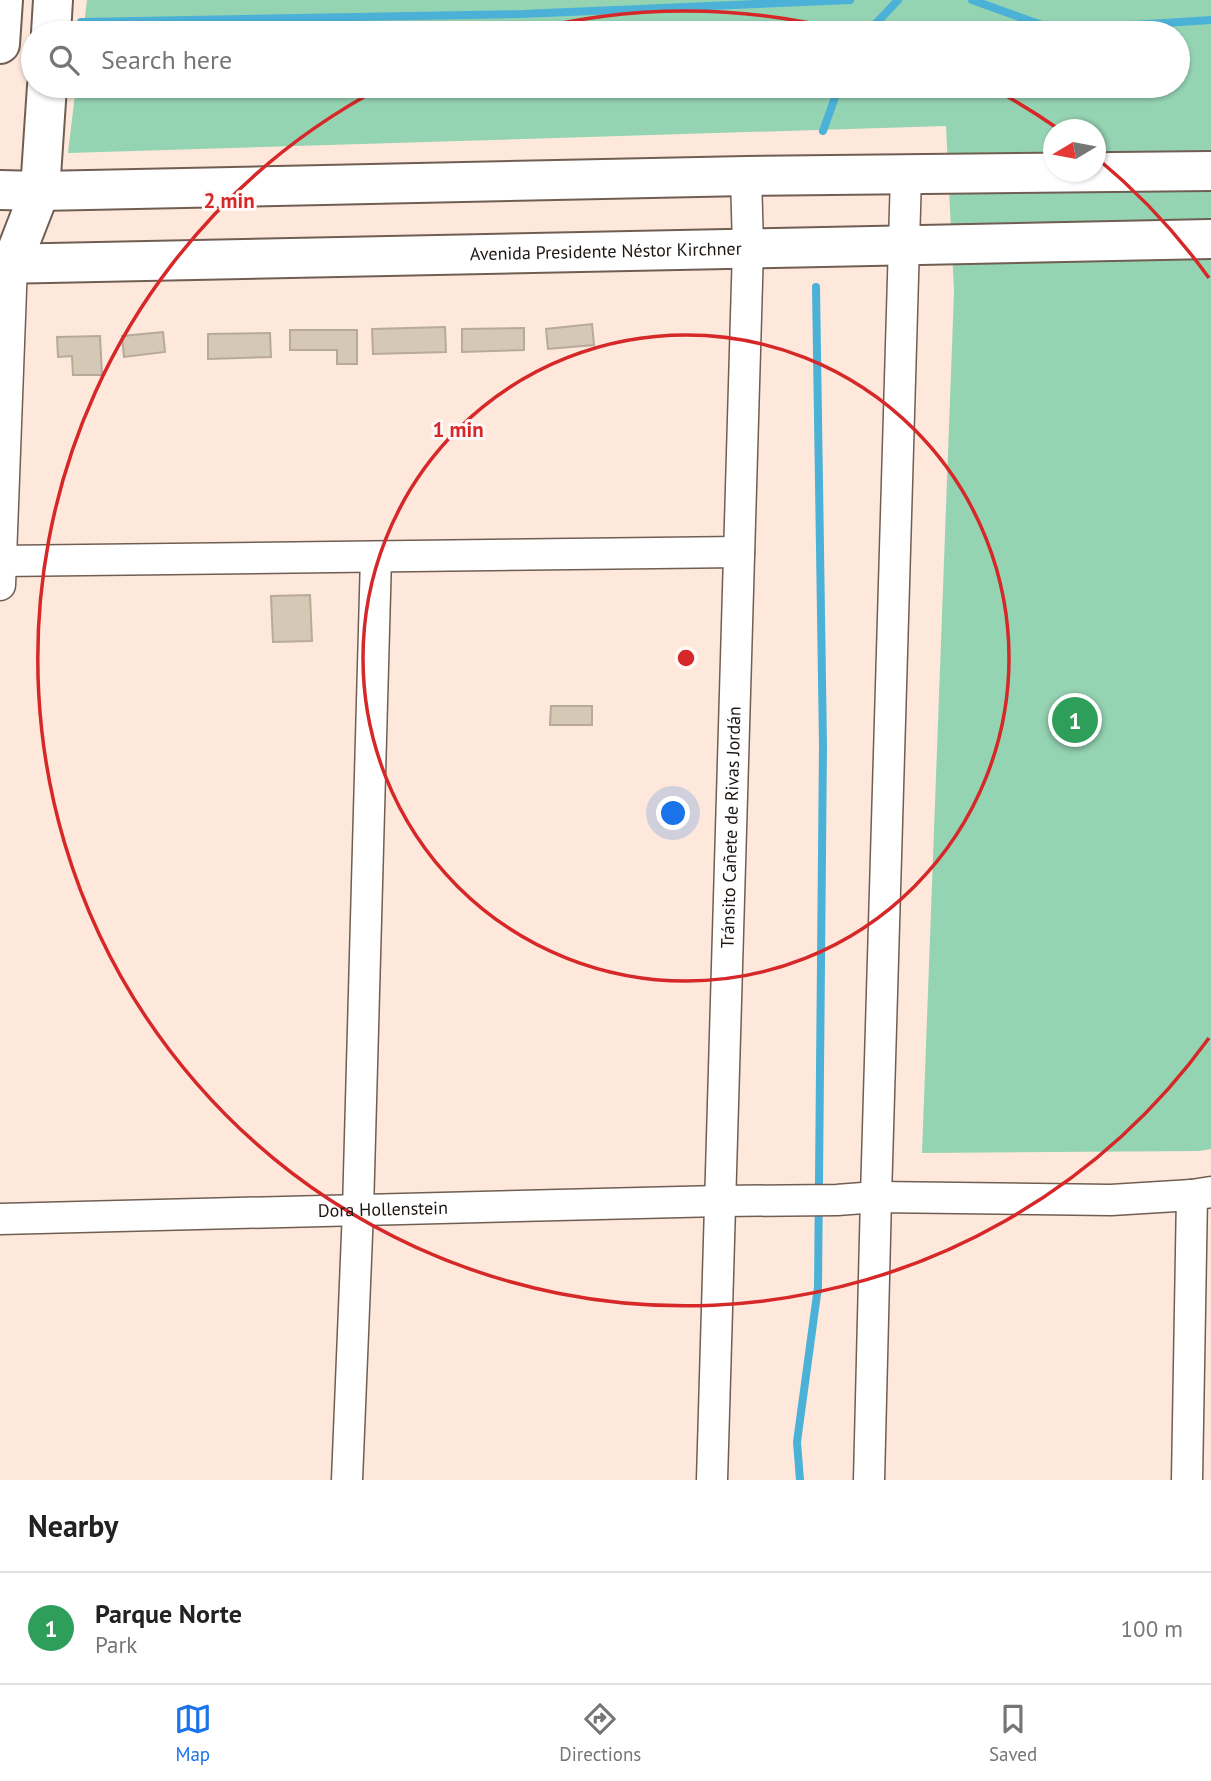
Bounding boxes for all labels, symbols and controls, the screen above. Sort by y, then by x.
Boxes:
search box [21,21,1190,98]
icon: search [45,41,83,79]
text: Search here [101,43,232,76]
north arrow [1043,119,1106,182]
text: 2 min [203,187,255,214]
street label: Avenida Presidente Néstor Kirchner [470,237,742,265]
text: 1 min [432,416,484,443]
centre of rings [674,646,698,670]
pin: 1 [1052,694,1098,746]
street label: Tránsito Cañete de Rivas Jordán [716,706,746,949]
your location [656,796,690,830]
street label: Dora Hollenstein [318,1196,448,1222]
text: Nearby [28,1506,118,1545]
text: Parque Norte [95,1597,242,1630]
text: 1 [44,1614,58,1643]
text: 100 m [1121,1614,1183,1643]
text: Park [95,1630,137,1659]
tab: Map [174,1700,212,1766]
tab: Directions [559,1700,641,1766]
tab: Saved [989,1700,1037,1766]

